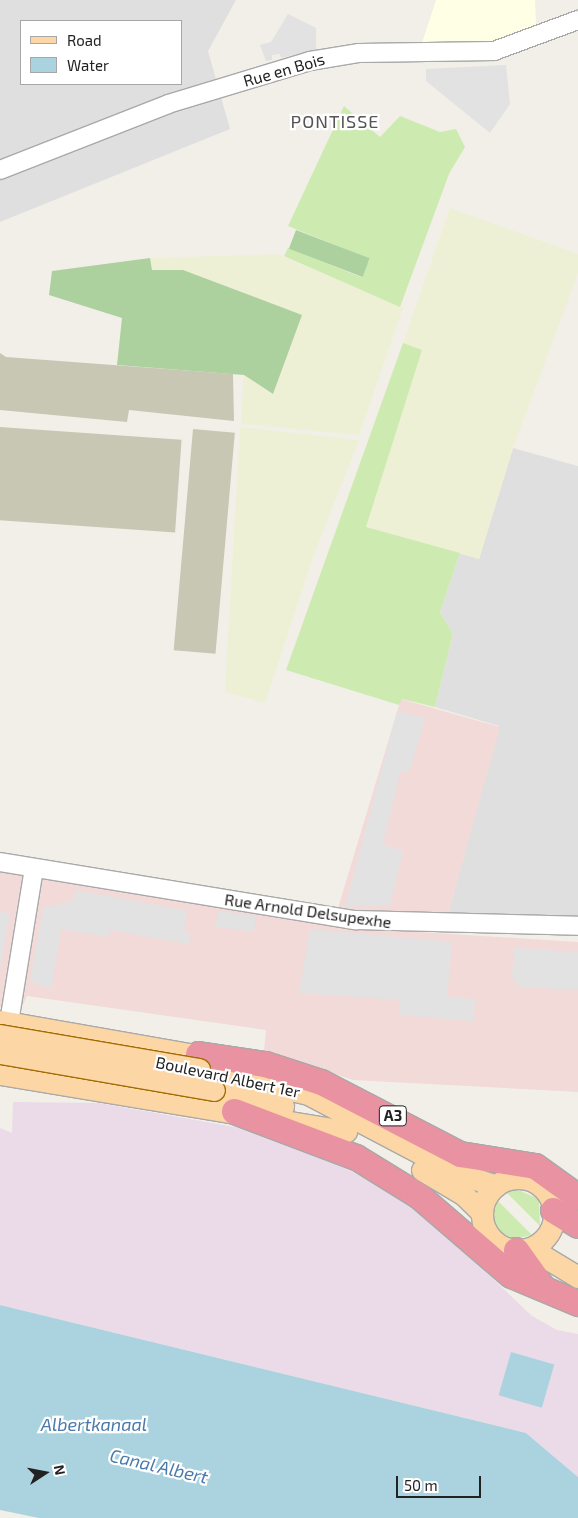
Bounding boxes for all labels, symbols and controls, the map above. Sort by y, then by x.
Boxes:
legend [20,20,182,85]
text: Road [67,31,102,49]
street label: Rue en Bois [241,49,327,91]
text: Water [67,56,109,74]
district label: PONTISSE [290,110,380,132]
street label: Rue Arnold Delsupexhe [223,890,393,932]
street label: Boulevard Albert 1er [154,1052,302,1102]
road number: A3 [378,1104,408,1128]
water label: Albertkanaal [41,1413,147,1435]
water label: Canal Albert [107,1444,211,1488]
north arrow [20,1448,70,1498]
text: N [51,1463,70,1477]
scale bar [398,1466,483,1498]
text: 50 m [404,1476,438,1494]

